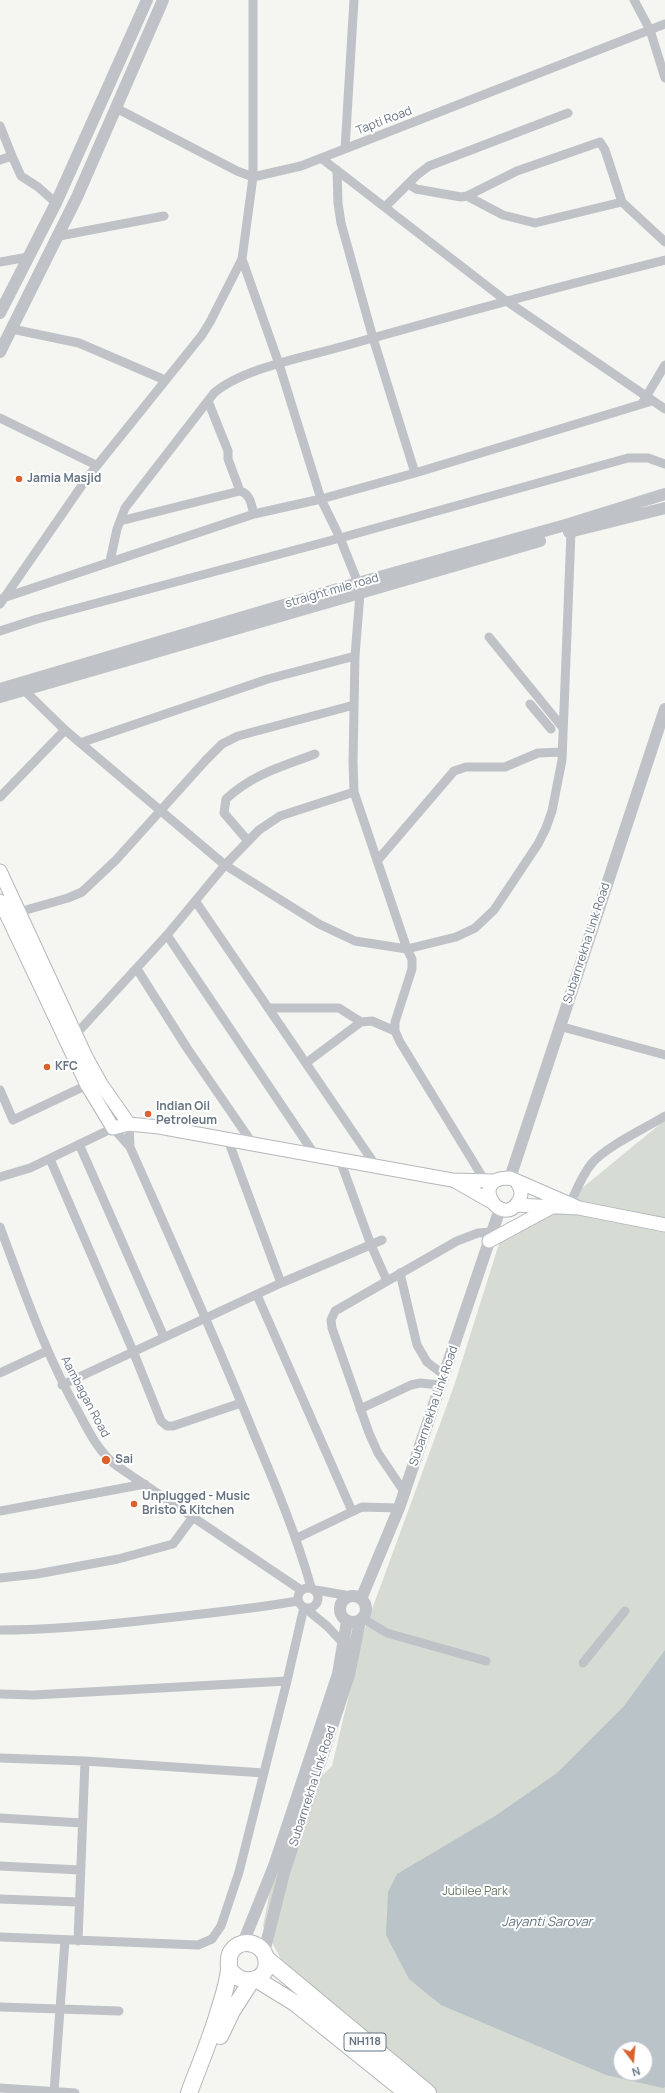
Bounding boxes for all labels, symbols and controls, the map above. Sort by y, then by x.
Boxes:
street label: Tapti Road [354,104,414,138]
place label: Jamia Masjid [27,472,101,486]
marker: Jamia Masjid [14,474,24,484]
street label: straight mile road [284,571,380,611]
street label: Subarnrekha Link Road [561,881,613,1005]
place label: KFC [55,1060,78,1074]
marker: KFC [42,1062,52,1072]
place label: Indian Oil Petroleum [156,1100,217,1128]
marker: Indian Oil Petroleum [143,1109,153,1119]
street label: Subarnrekha Link Road [407,1344,461,1468]
street label: Aambagan Road [58,1354,112,1440]
place label: Sai [115,1453,133,1467]
marker: Sai [100,1454,112,1466]
place label: Unplugged - Music Bristo & Kitchen [142,1490,250,1518]
marker: Unplugged - Music Bristo & Kitchen [129,1499,139,1509]
street label: Subarnrekha Link Road [287,1724,339,1848]
park label: Jubilee Park [442,1885,508,1899]
water label: Jayanti Sarovar [502,1914,592,1930]
road number: NH118 [344,2033,386,2051]
north arrow [613,2041,653,2081]
text: N [630,2064,642,2080]

